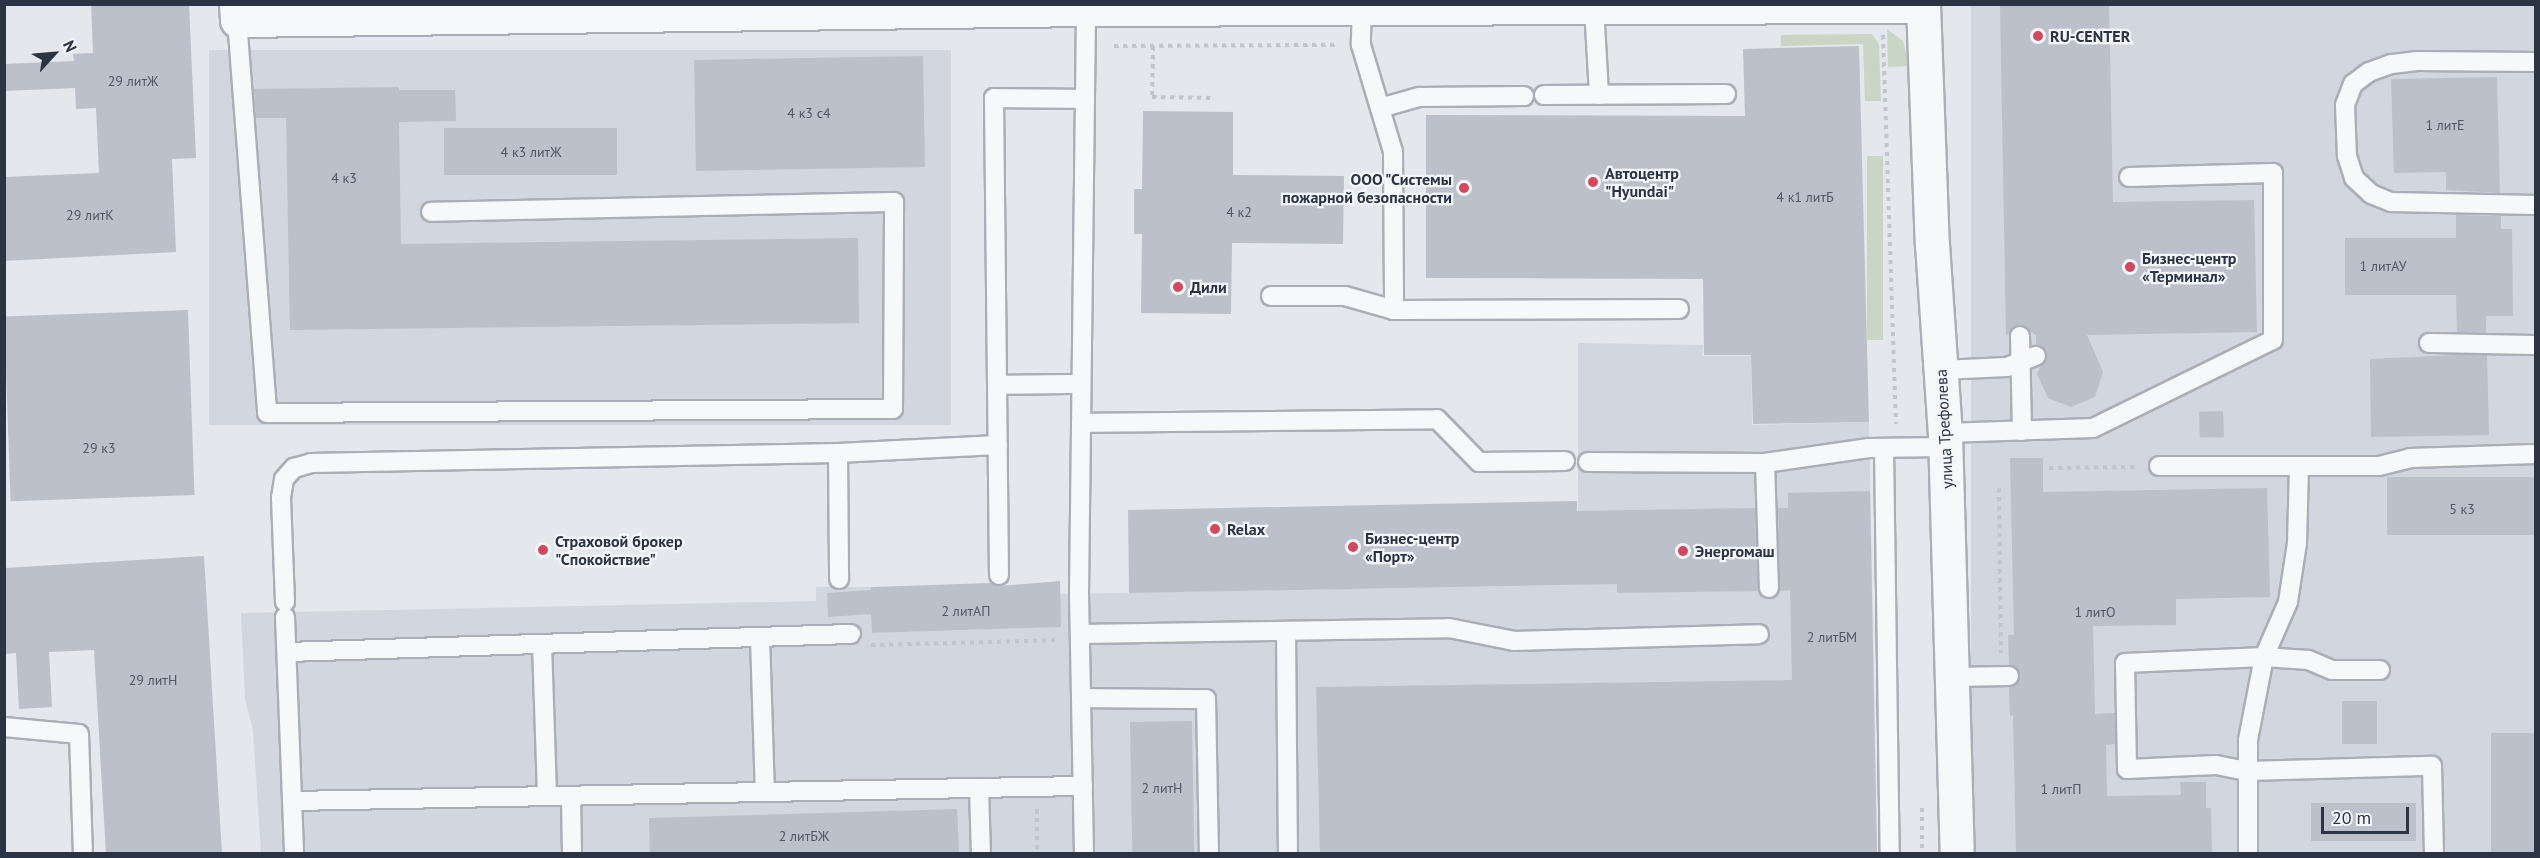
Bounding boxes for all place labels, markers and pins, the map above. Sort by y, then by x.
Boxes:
place label: RU-CENTER [2050,26,2130,46]
marker: RU-CENTER [2031,29,2045,43]
place label: Автоцентр "Hyundai" [1605,163,1679,201]
place label: ООО "Системы пожарной безопасности [1282,169,1452,207]
marker: Автоцентр "Hyundai" [1586,175,1600,189]
marker: ООО "Системы пожарной безопасности [1457,181,1471,195]
place label: Бизнес-центр «Терминал» [2142,248,2237,286]
marker: Бизнес-центр «Терминал» [2123,260,2137,274]
place label: Дили [1190,277,1227,297]
marker: Дили [1171,280,1185,294]
place label: Relax [1227,519,1265,539]
marker: Relax [1208,522,1222,536]
place label: Бизнес-центр «Порт» [1365,528,1460,566]
place label: Страховой брокер "Спокойствие" [555,531,683,569]
marker: Бизнес-центр «Порт» [1346,540,1360,554]
place label: Энергомаш [1695,541,1775,561]
marker: Страховой брокер "Спокойствие" [536,543,550,557]
marker: Энергомаш [1676,544,1690,558]

